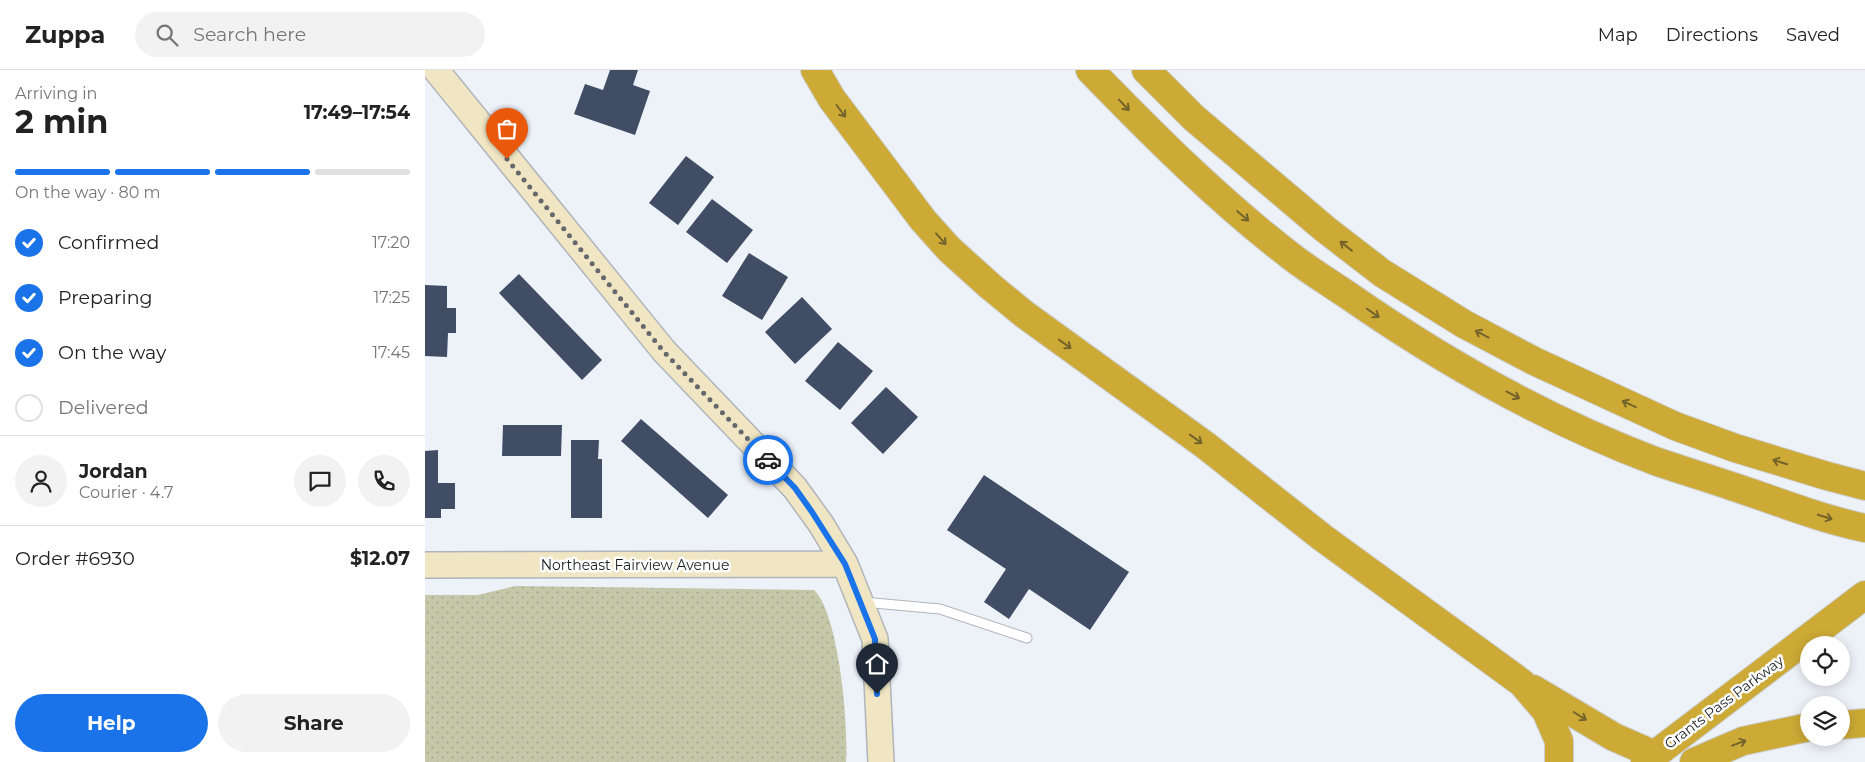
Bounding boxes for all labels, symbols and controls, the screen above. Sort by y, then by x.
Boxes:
search box [135,12,485,57]
text: Zuppa [25,20,105,49]
icon: search [153,21,181,49]
text: Search here [193,23,306,46]
text: Map [1598,24,1638,46]
text: Directions [1666,24,1758,46]
text: Saved [1786,24,1840,46]
text: Arriving in [15,84,97,103]
one-way arrow [1118,99,1130,112]
text: 17:49–17:54 [304,101,410,124]
text: 2 min [15,102,108,141]
one-way arrow [835,104,846,117]
pin [486,108,528,159]
icon: bag [493,115,521,143]
text: On the way · 80 m [15,183,161,202]
one-way arrow [1236,210,1249,222]
icon: check [15,229,43,257]
text: Confirmed [58,231,159,254]
text: 17:20 [372,233,410,252]
one-way arrow [935,233,946,246]
one-way arrow [1340,240,1353,251]
icon: check [15,284,43,312]
text: Preparing [58,286,153,309]
text: 17:25 [374,288,410,307]
one-way arrow [1366,308,1380,318]
one-way arrow [1475,329,1490,339]
one-way arrow [1058,338,1071,349]
icon: check [15,339,43,367]
text: On the way [58,341,166,364]
text: 17:45 [372,343,410,362]
one-way arrow [1505,391,1520,400]
text: Delivered [58,396,149,419]
one-way arrow [1621,399,1636,409]
one-way arrow [1189,434,1203,444]
courier [743,435,793,485]
icon: car [754,446,782,474]
button: person [15,455,67,507]
button: chat [294,455,346,507]
button: phone [358,455,410,507]
one-way arrow [1773,456,1789,466]
text: Jordan [79,460,148,483]
text: Courier · 4.7 [79,483,173,502]
one-way arrow [1816,512,1832,522]
text: Order #6930 [15,547,135,570]
text: $12.07 [350,547,410,570]
street label: Northeast Fairview Avenue [541,556,729,574]
map controls [1800,636,1850,746]
button: locate [1800,636,1850,686]
pin [856,643,898,694]
icon: home [863,650,891,678]
street label: Grants Pass Parkway [1661,651,1787,753]
button: Help [15,694,208,752]
button: Share [218,694,410,752]
button: layers [1800,696,1850,746]
one-way arrow [1572,711,1586,721]
one-way arrow [1731,738,1746,747]

